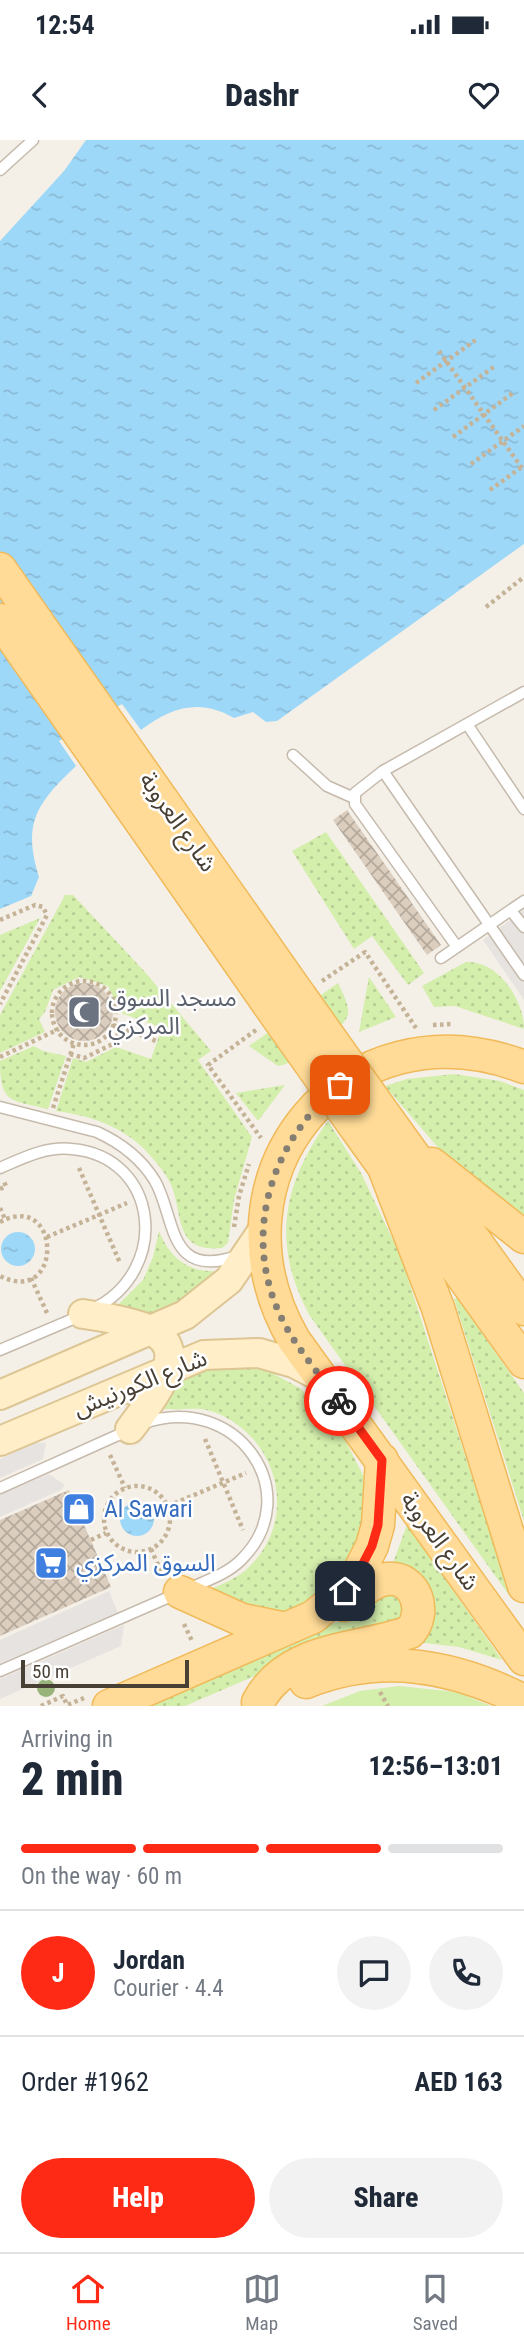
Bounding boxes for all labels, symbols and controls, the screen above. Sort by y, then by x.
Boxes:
text: 12:54 [35,10,95,40]
icon: back [21,76,59,114]
text: Dashr [225,76,299,114]
icon: heart [465,76,503,114]
street label: شارع العروبة [131,767,222,879]
place label: مسجد السوق المركزي [108,984,237,1045]
mosque icon: مسجد السوق المركزي [65,993,103,1031]
pin [310,1055,370,1115]
icon: bag [321,1066,359,1104]
street label: شارع الكورنيش [69,1343,212,1425]
courier [304,1366,374,1436]
icon: bike [320,1382,358,1420]
street label: شارع العروبة [392,1486,485,1598]
shop icon: Al Sawari [60,1490,98,1528]
place label: Al Sawari [104,1495,193,1523]
supermarket icon: السوق المركزي [32,1544,70,1582]
place label: السوق المركزي [76,1549,216,1582]
pin [315,1561,375,1621]
icon: home [326,1572,364,1610]
scale bar [21,1657,189,1689]
text: 50 m [32,1660,69,1683]
text: Arriving in [21,1726,113,1753]
text: 12:56–13:01 [369,1751,503,1781]
text: 2 min [21,1752,124,1806]
text: On the way · 60 m [21,1863,182,1890]
button: chat [337,1936,411,2010]
button: phone [429,1936,503,2010]
text: Jordan [113,1945,185,1975]
text: J [52,1958,64,1988]
text: Courier · 4.4 [113,1975,224,2002]
text: Order #1962 [21,2067,149,2097]
text: AED 163 [415,2067,503,2097]
button: Help [21,2158,255,2238]
button: Share [269,2158,503,2238]
tab: Home [66,2270,111,2335]
tab: Map [243,2270,281,2335]
tab: Saved [413,2270,458,2335]

